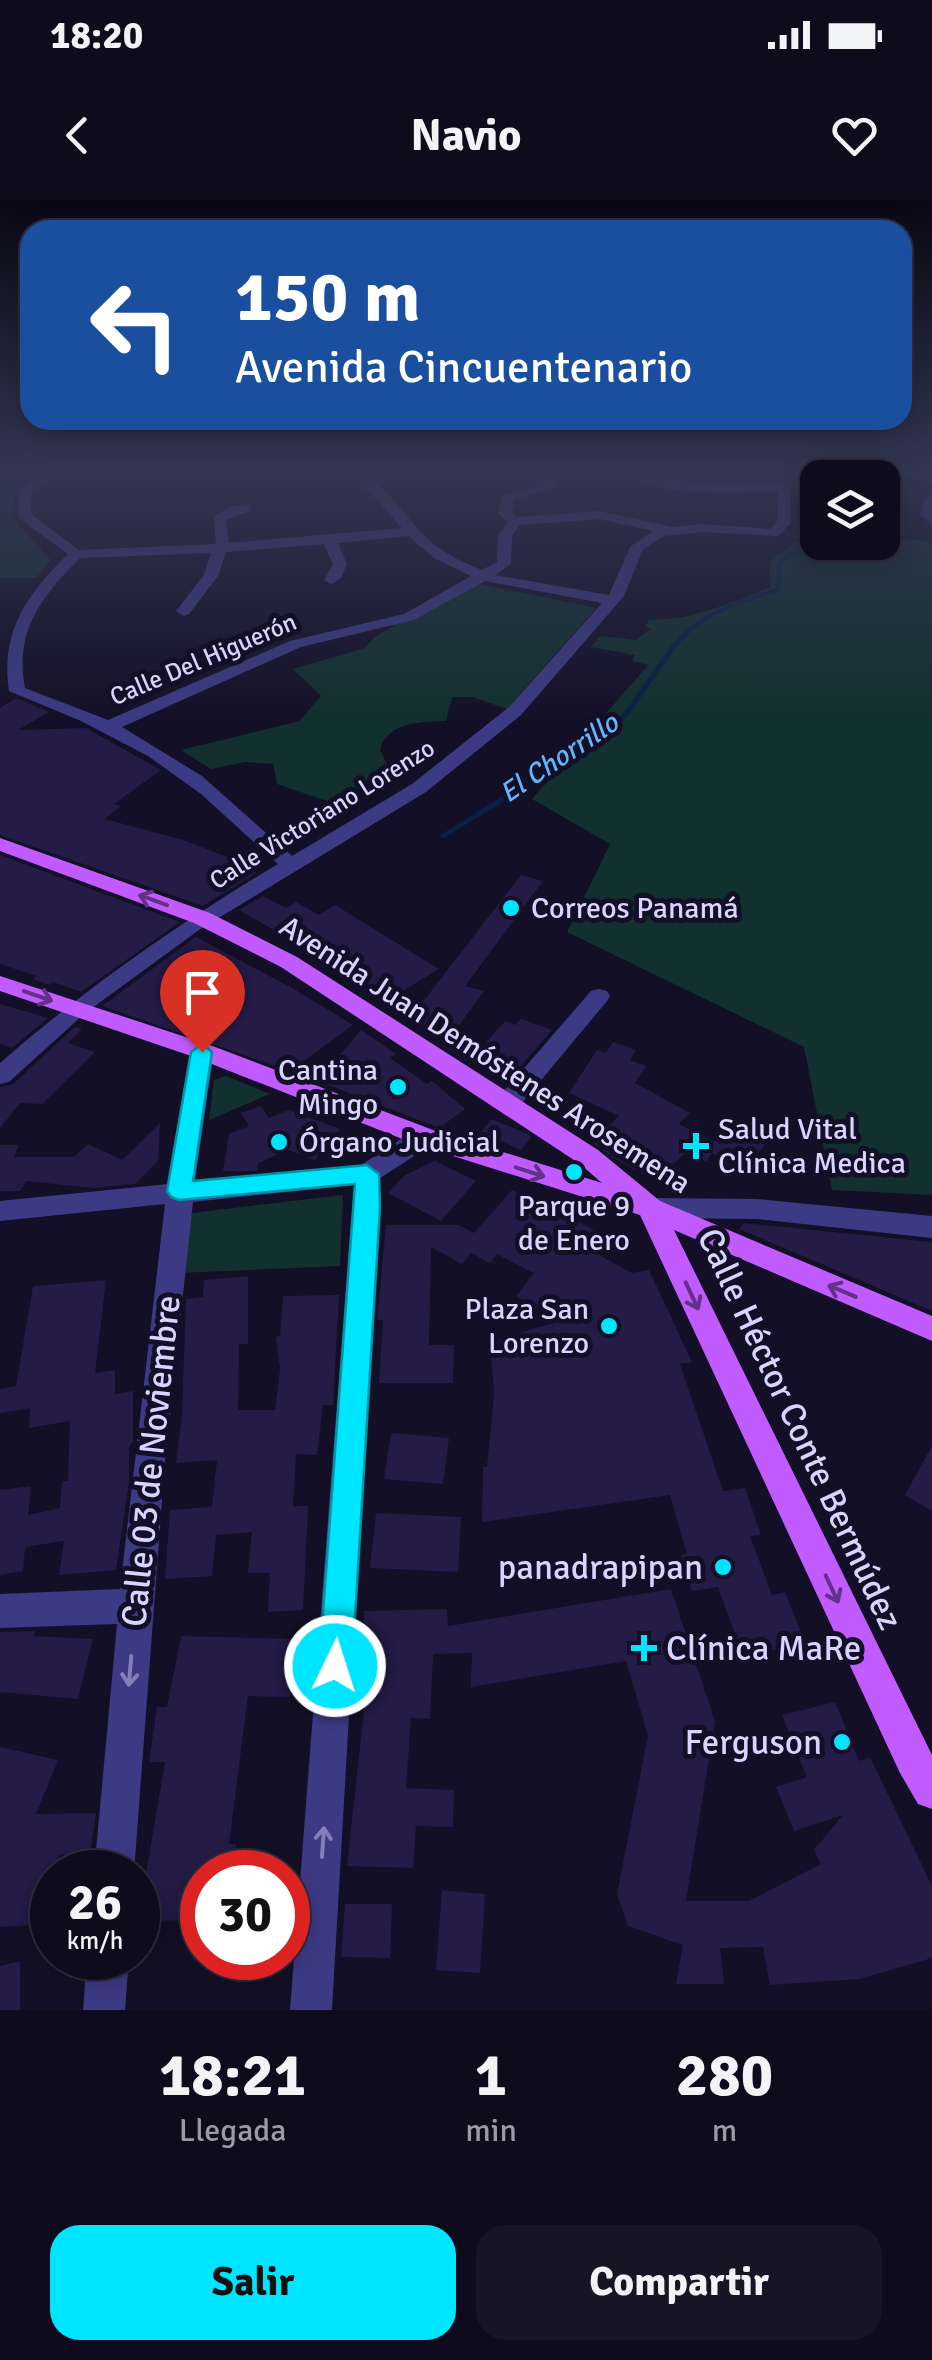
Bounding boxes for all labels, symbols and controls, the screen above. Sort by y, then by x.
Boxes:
text: 18:20 [50,12,143,59]
icon: back [50,108,105,163]
text: Navio [410,108,522,163]
icon: heart [827,108,882,163]
text: 150 m [235,254,420,340]
icon: left [70,260,200,390]
text: Avenida Cincuentenario [235,340,692,395]
map controls [800,460,900,560]
button: layers [800,460,900,560]
street label: Calle Del Higuerón [105,606,301,712]
water label: El Chorrillo [493,705,626,810]
street label: Calle Victoriano Lorenzo [204,732,440,896]
one-way arrow [138,890,169,908]
place label: Correos Panamá [531,890,739,927]
marker: Correos Panamá [500,897,522,919]
street label: Avenida Juan Demóstenes Arosemena [272,908,698,1202]
pin [160,950,245,1053]
icon: arrive [175,965,230,1020]
one-way arrow [22,988,53,1006]
place label: Cantina Mingo [278,1052,378,1123]
marker: Cantina Mingo [387,1076,409,1098]
place label: Salud Vital Clínica Medica [718,1111,906,1182]
place label: Órgano Judicial [299,1124,500,1161]
marker: Órgano Judicial [268,1131,290,1153]
marker: Salud Vital Clínica Medica [683,1133,709,1159]
marker: Parque 9 de Enero [563,1161,585,1183]
one-way arrow [513,1164,544,1182]
place label: Parque 9 de Enero [518,1188,630,1259]
street label: Calle Héctor Conte Bermúdez [688,1222,912,1636]
one-way arrow [684,1280,703,1310]
one-way arrow [828,1280,858,1298]
place label: Plaza San Lorenzo [464,1291,589,1362]
street label: Calle 03 de Noviembre [112,1293,190,1629]
marker: Plaza San Lorenzo [598,1315,620,1337]
place label: panadrapipan [498,1546,703,1589]
marker: panadrapipan [712,1556,734,1578]
one-way arrow [823,1574,842,1603]
position arrow [283,1614,387,1718]
place label: Clínica MaRe [666,1627,861,1670]
marker: Clínica MaRe [631,1635,657,1661]
one-way arrow [121,1654,140,1687]
place label: Ferguson [684,1721,822,1764]
marker: Ferguson [831,1731,853,1753]
one-way arrow [313,1826,332,1859]
speed limit sign: 30 [180,1850,310,1980]
text: 26 [68,1872,122,1934]
text: km/h [67,1925,123,1956]
text: 18:21 [159,2039,306,2113]
text: 1 [475,2039,507,2113]
text: 280 [676,2039,773,2113]
text: Llegada [179,2111,286,2150]
text: min [465,2111,517,2150]
text: m [712,2111,737,2150]
button: Salir [50,2225,456,2340]
button: Compartir [476,2225,882,2340]

